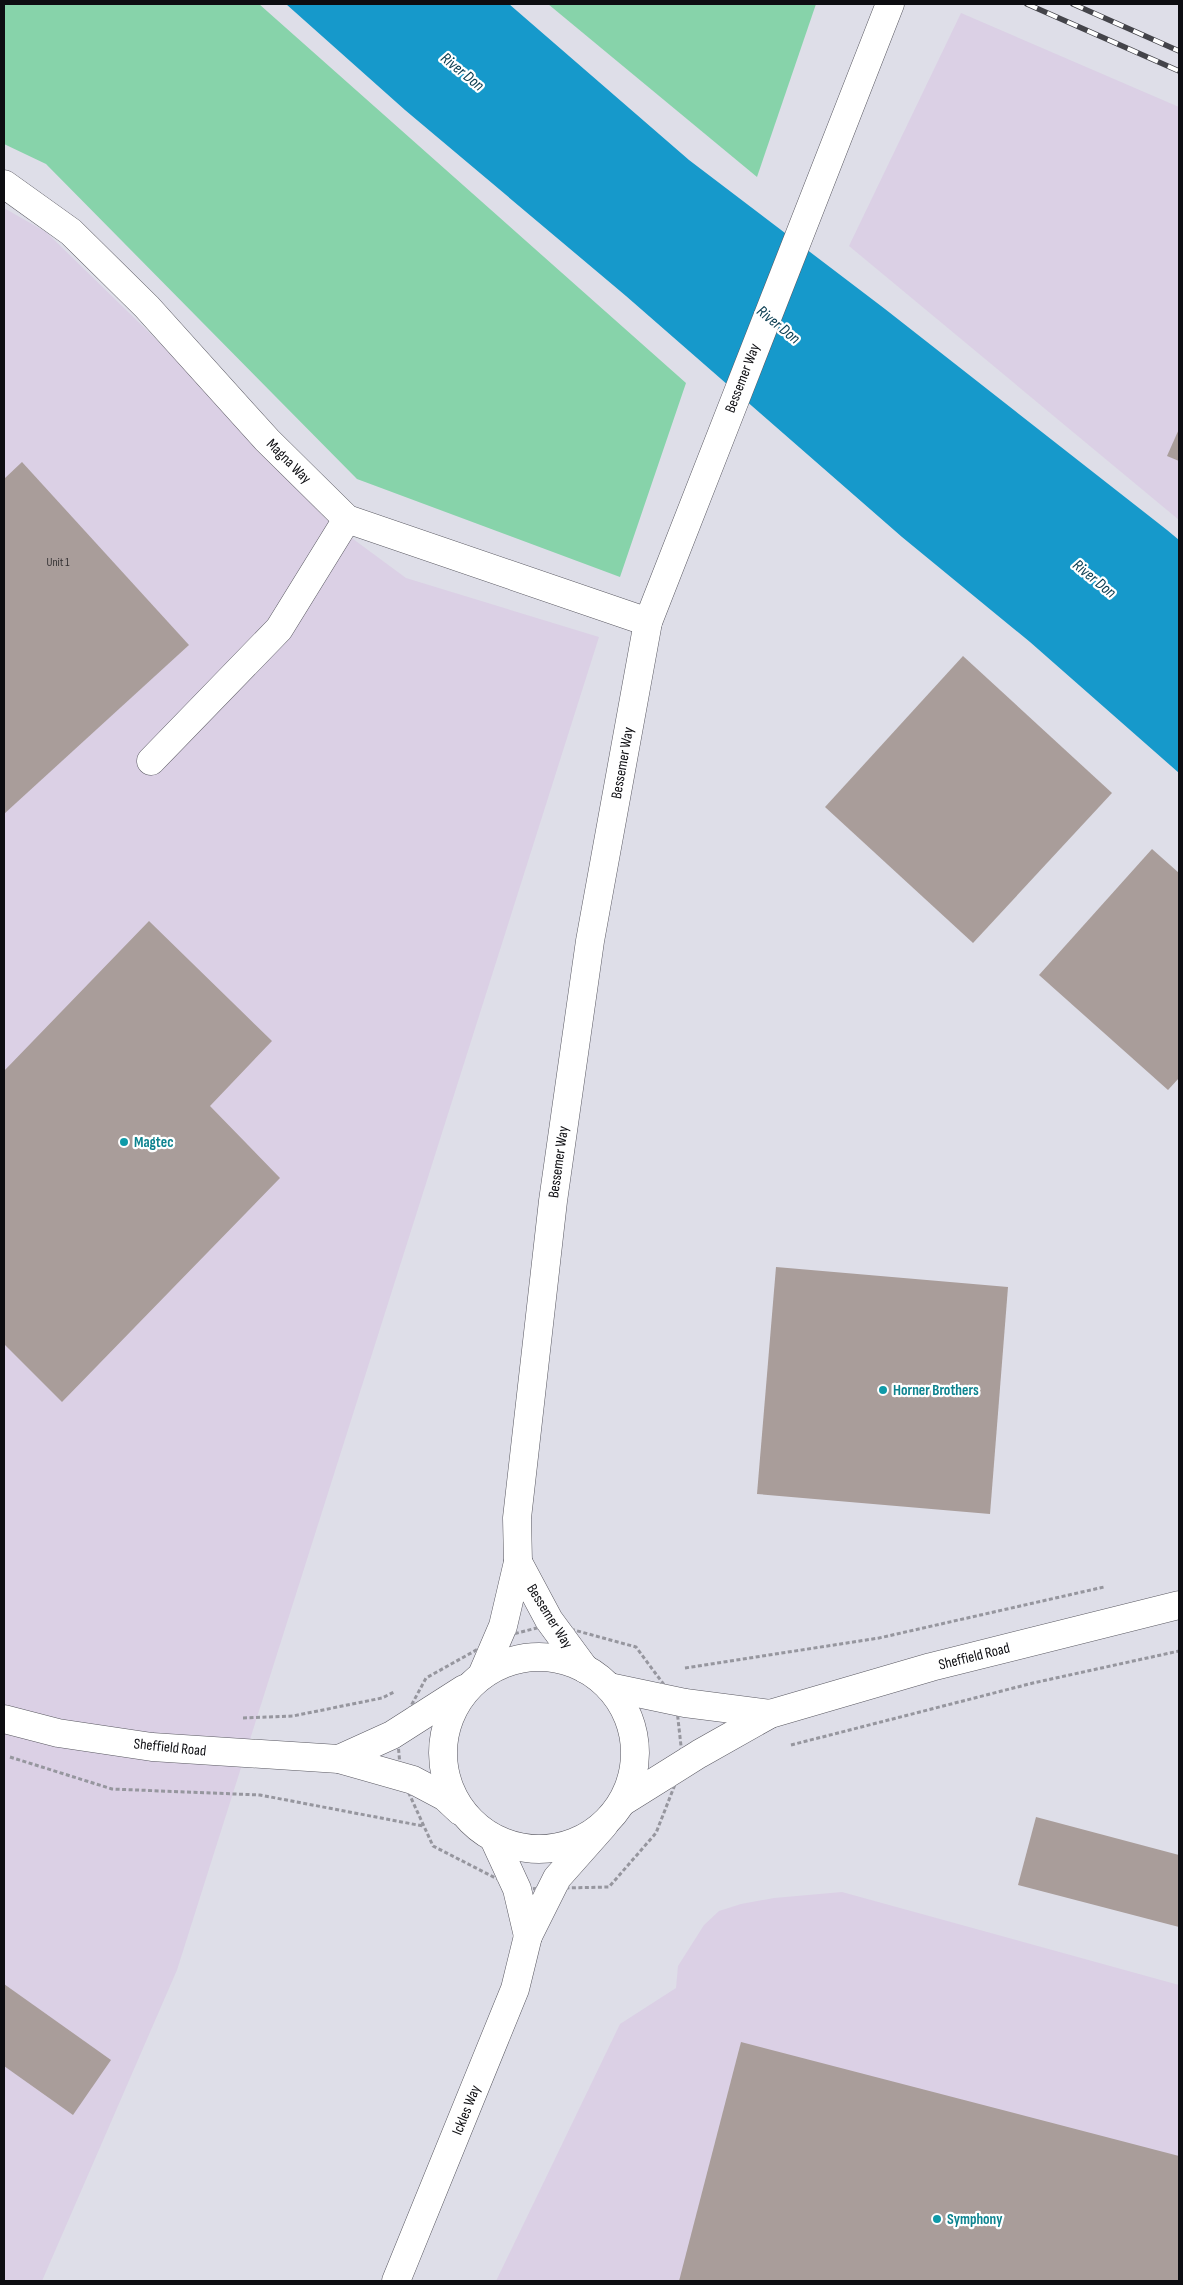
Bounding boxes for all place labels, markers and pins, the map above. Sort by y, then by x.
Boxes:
place label: Magtec [134,1133,174,1152]
marker: Magtec [118,1136,130,1148]
place label: Horner Brothers [893,1381,979,1400]
marker: Horner Brothers [877,1384,889,1396]
place label: Symphony [947,2210,1003,2229]
marker: Symphony [931,2213,943,2225]

